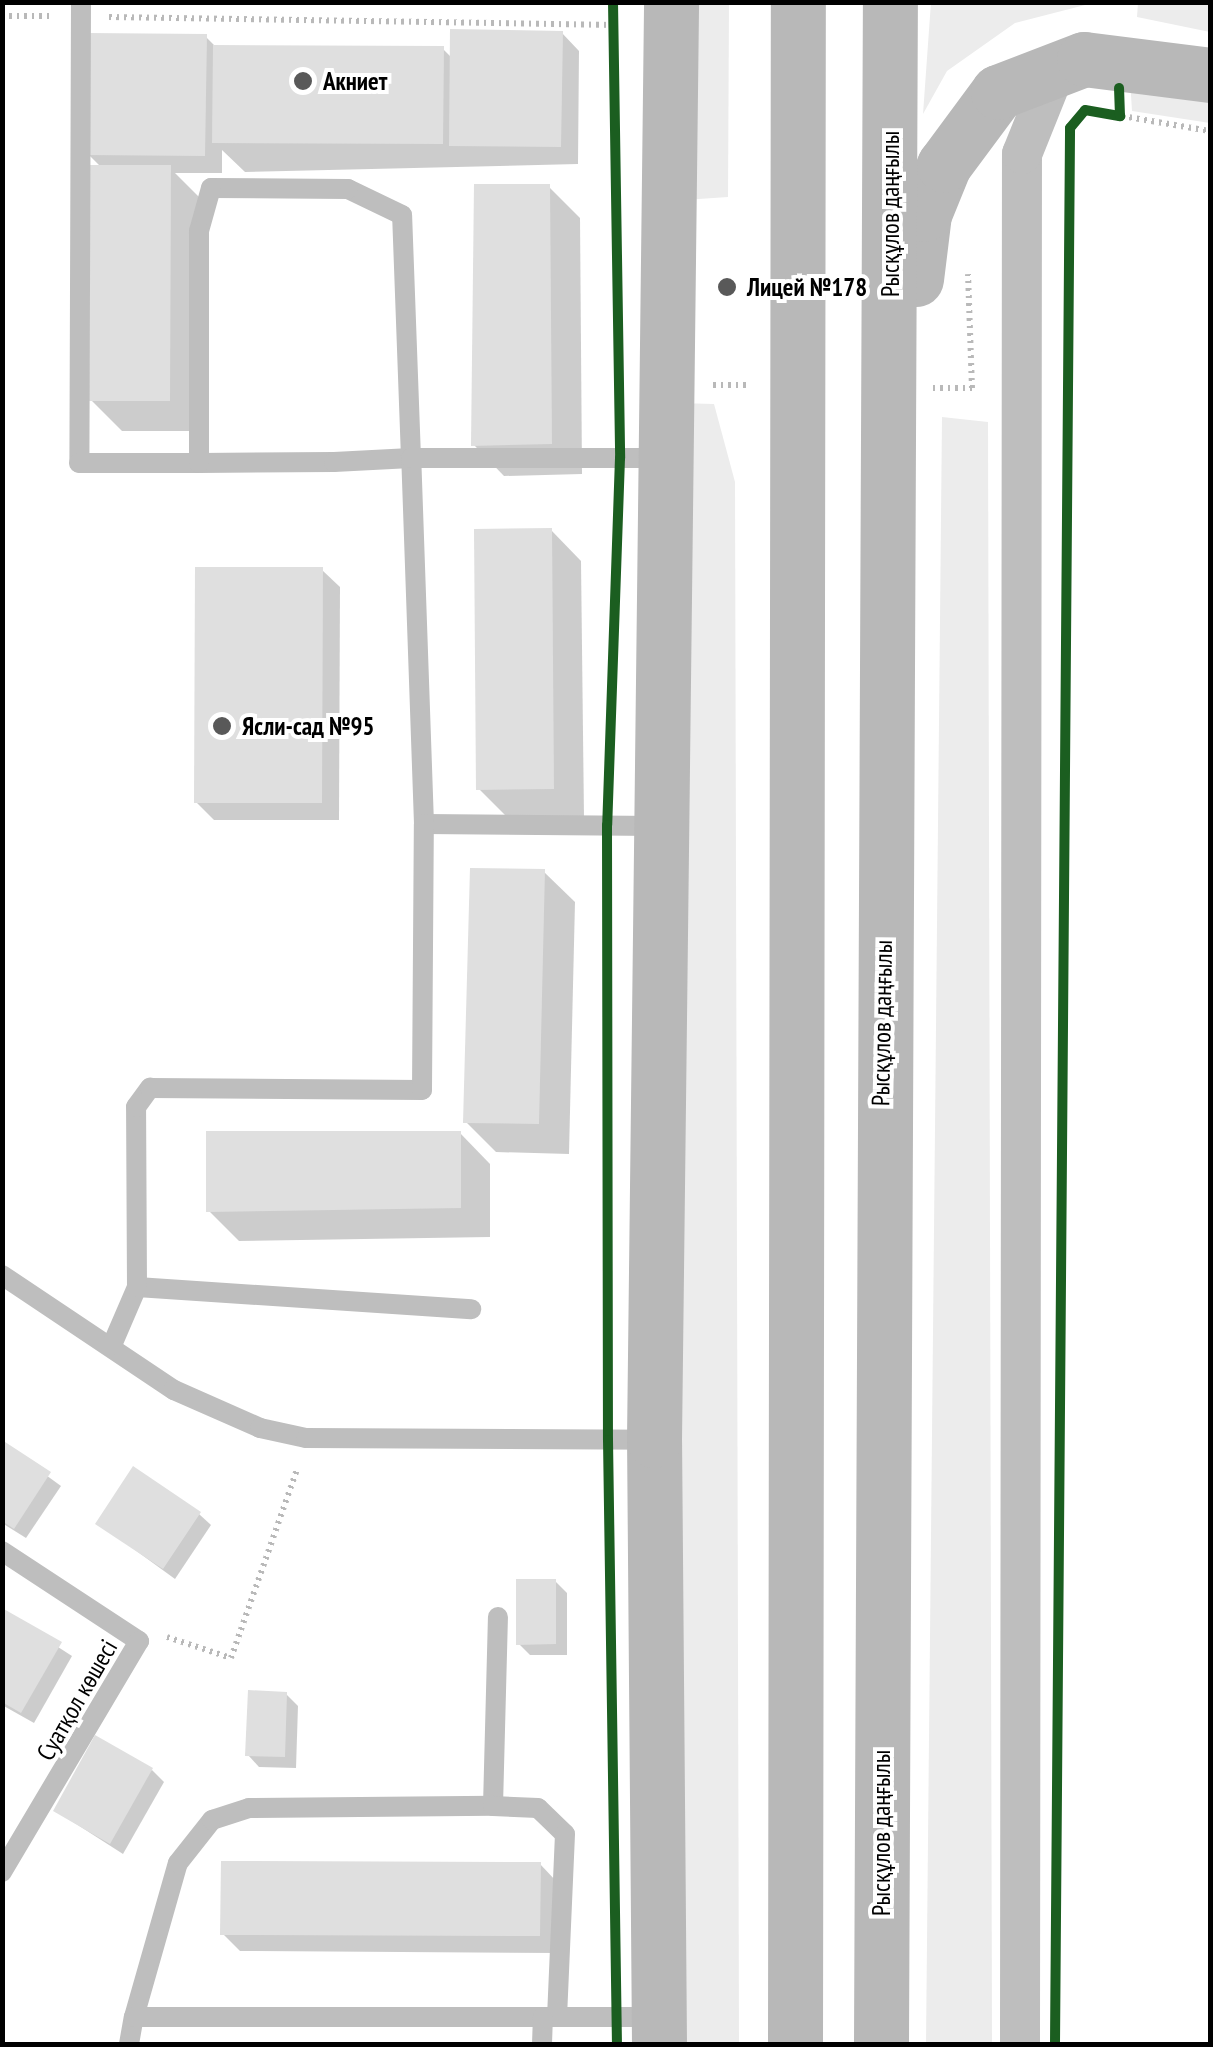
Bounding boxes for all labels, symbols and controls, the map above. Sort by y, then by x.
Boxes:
place label: Акниет [323,66,387,96]
marker: Акниет [292,70,314,92]
street label: Рысқұлов даңғылы [875,131,905,297]
place label: Лицей №178 [747,272,867,302]
marker: Лицей №178 [716,276,738,298]
place label: Ясли-сад №95 [242,711,374,741]
marker: Ясли-сад №95 [211,715,233,737]
street label: Рысқұлов даңғылы [866,940,898,1106]
street label: Суатқол көшесі [30,1634,124,1766]
street label: Рысқұлов даңғылы [866,1750,896,1916]

